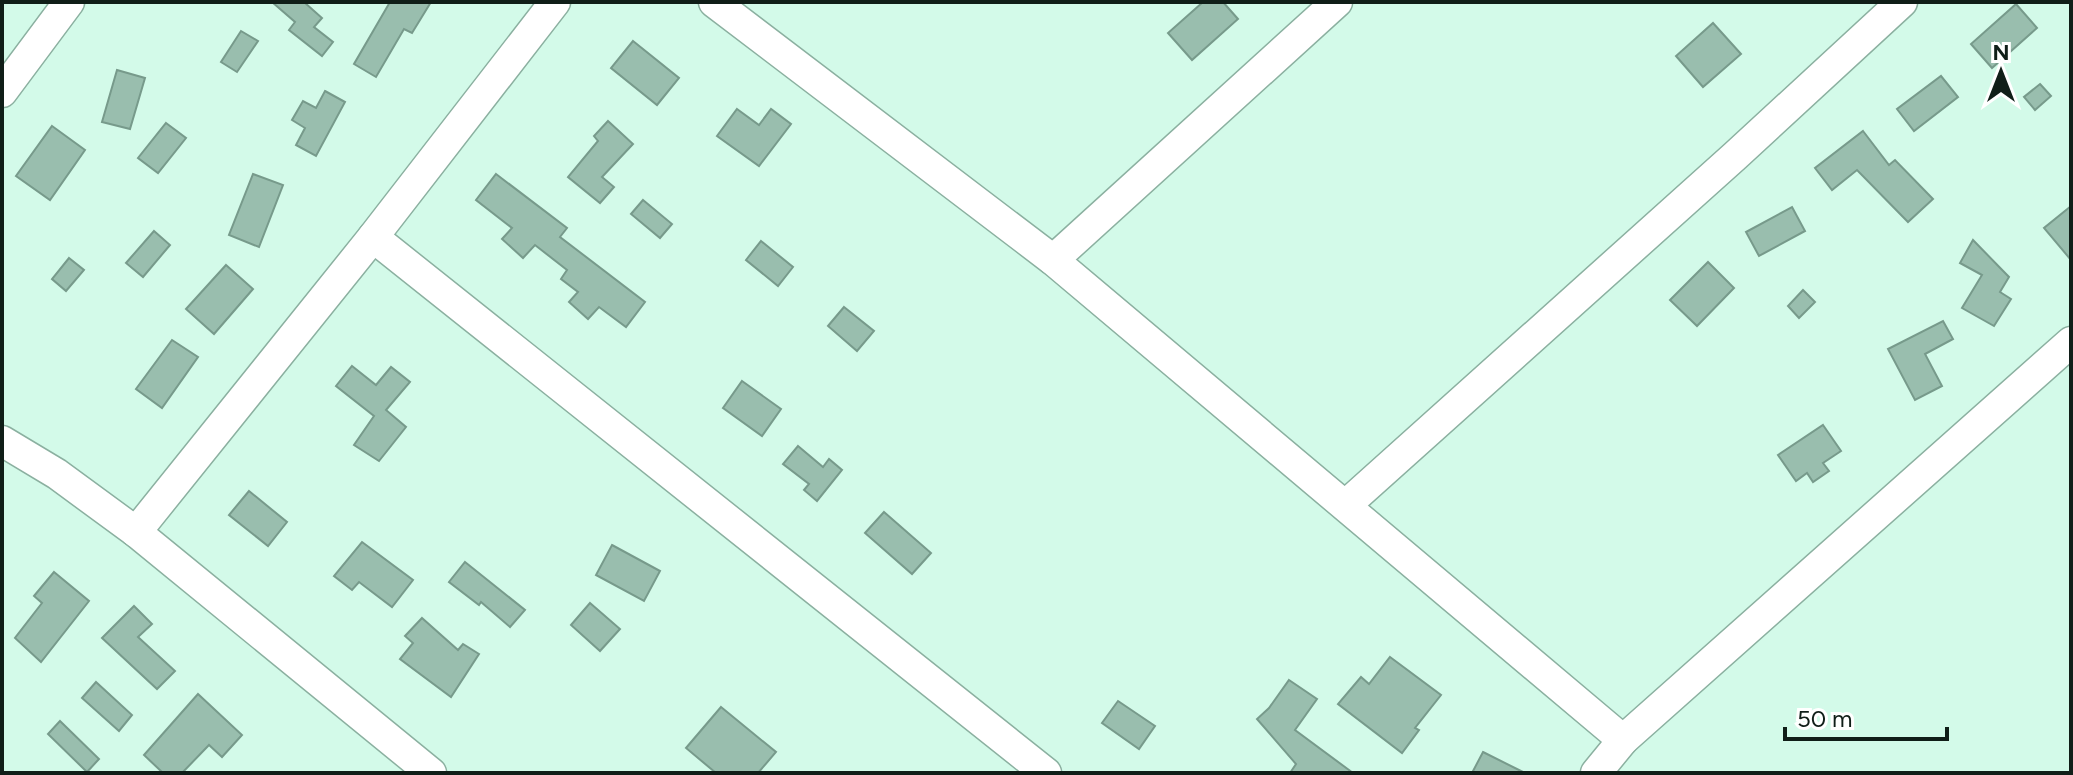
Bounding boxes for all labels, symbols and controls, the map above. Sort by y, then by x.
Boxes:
north arrow [1961,32,2041,112]
text: N [1992,39,2010,66]
scale bar [1785,691,1947,741]
text: 50 m [1797,704,1853,733]

